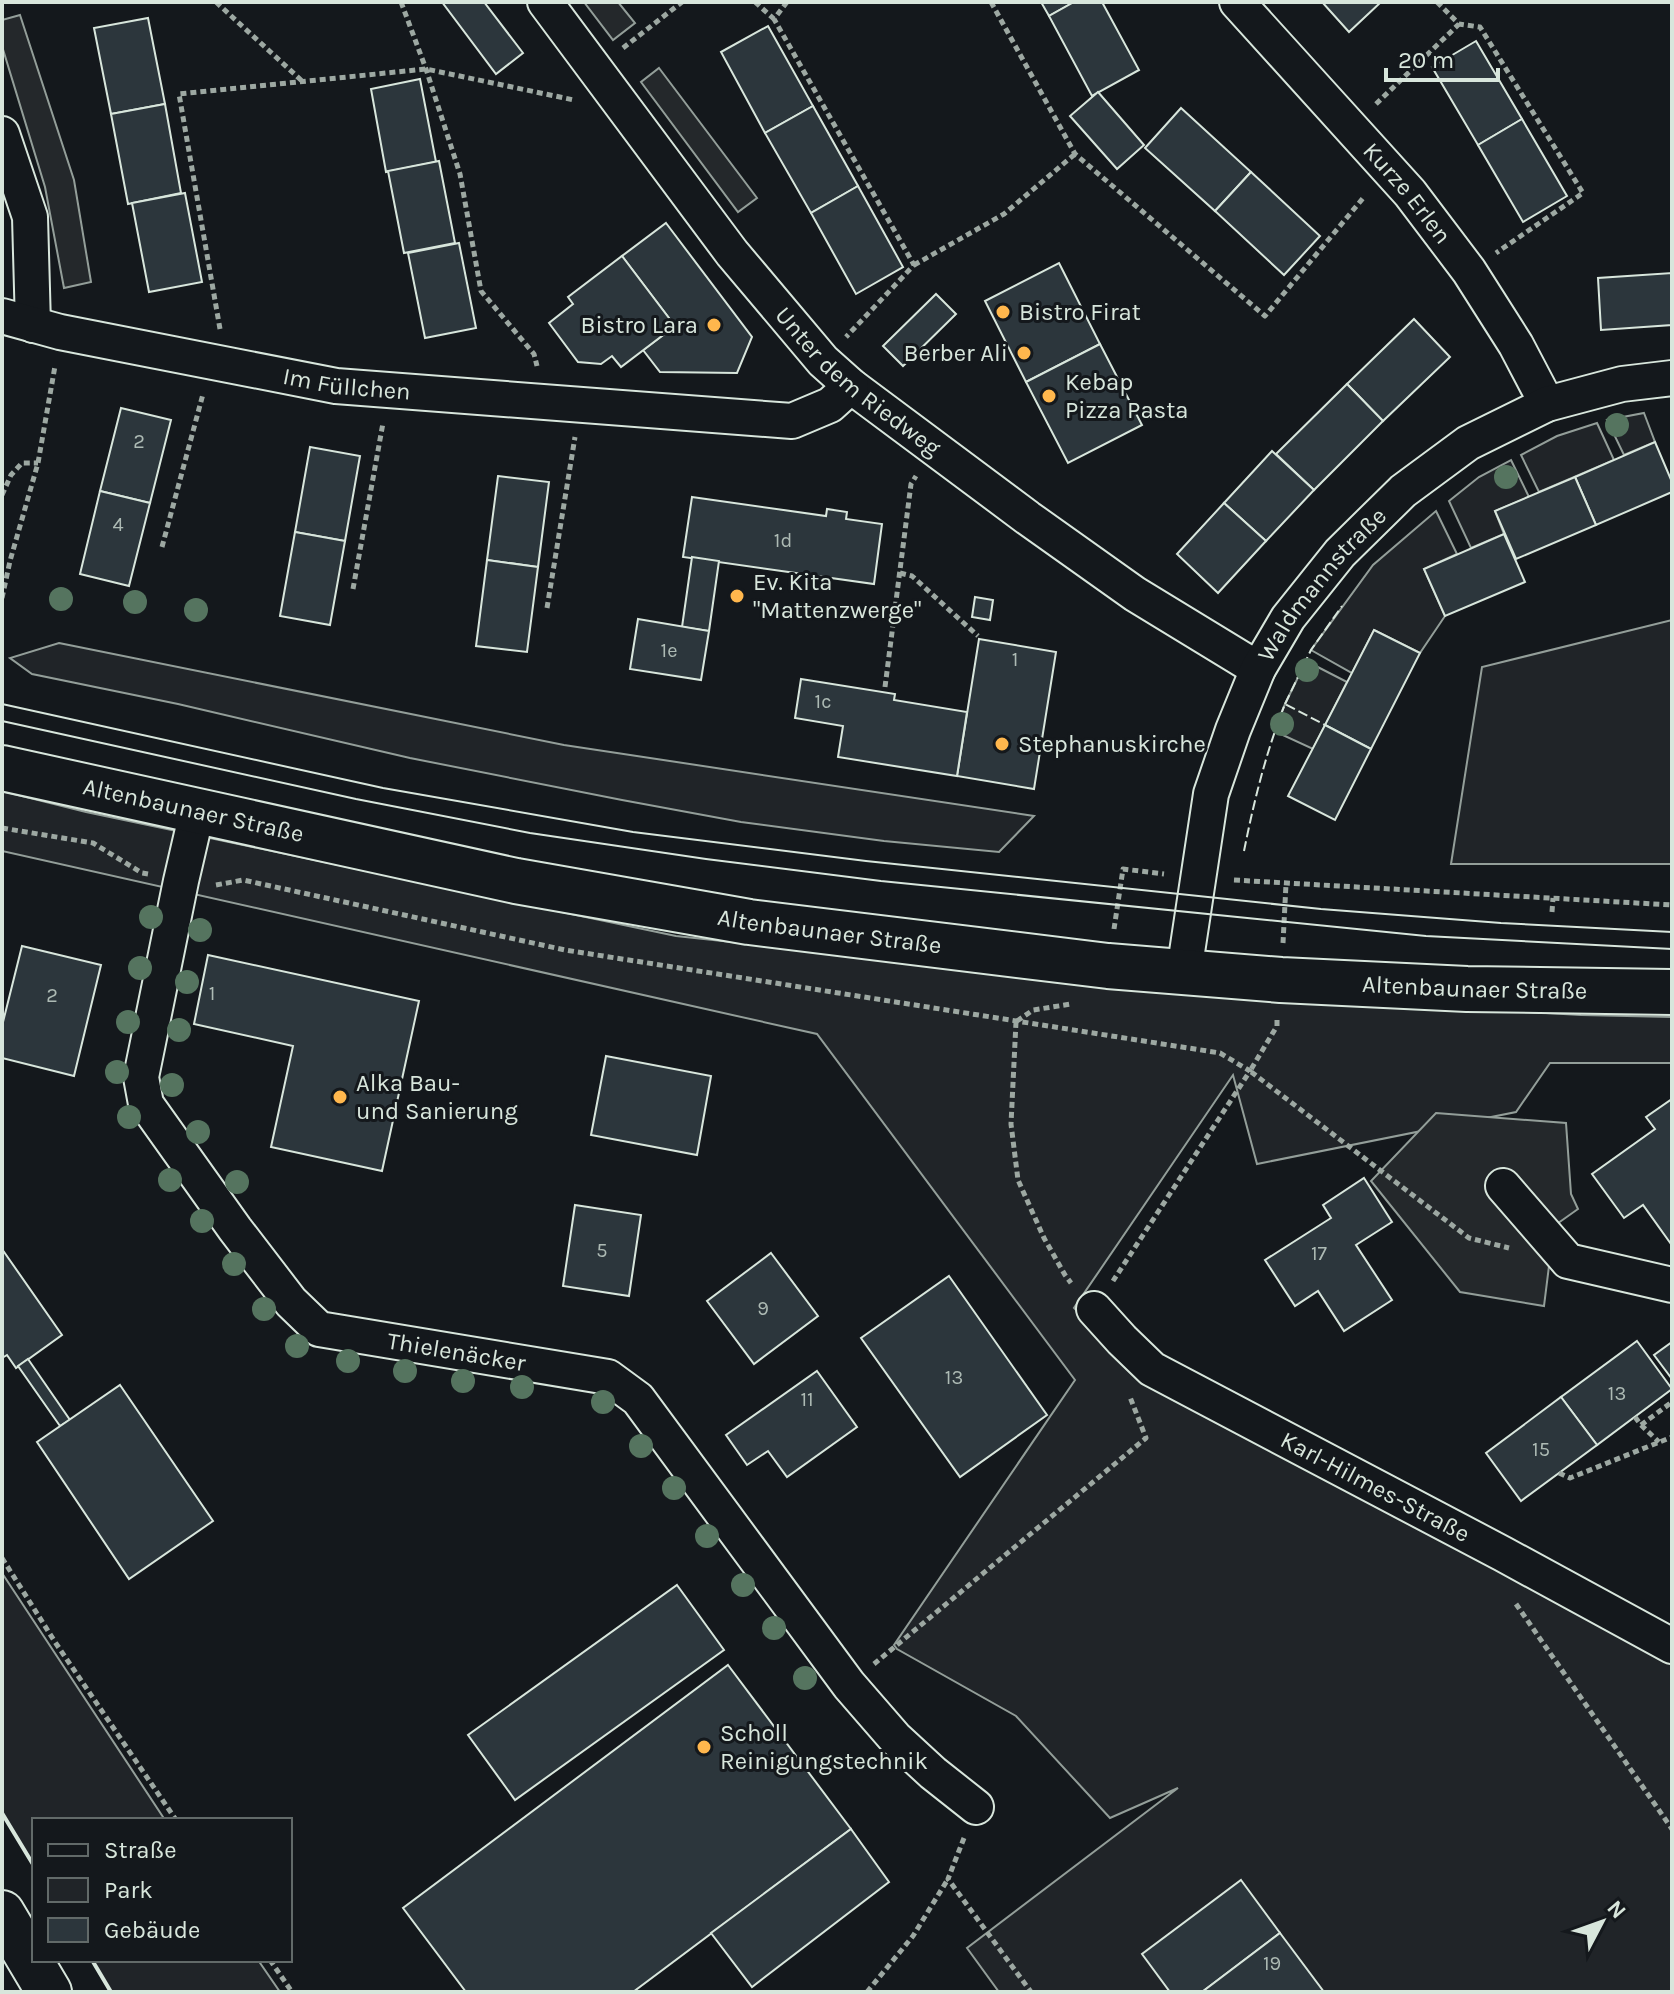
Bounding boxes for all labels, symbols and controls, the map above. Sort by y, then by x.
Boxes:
scale bar [1386,32,1498,82]
text: 20 m [1398,46,1454,74]
street label: Kurze Erlen [1357,137,1457,249]
place label: Bistro Firat [1019,298,1141,326]
street label: Unter dem Riedweg [770,301,947,462]
marker: Bistro Firat [994,303,1012,321]
place label: Bistro Lara [580,311,698,339]
marker: Bistro Lara [705,316,723,334]
place label: Berber Ali [904,339,1008,367]
marker: Berber Ali [1015,344,1033,362]
street label: Im Füllchen [281,362,412,406]
place label: Kebap Pizza Pasta [1065,368,1188,424]
marker: Kebap Pizza Pasta [1040,387,1058,405]
house number: 2 [133,430,145,453]
street label: Waldmannstraße [1252,502,1392,666]
house number: 4 [112,513,124,536]
house number: 1d [774,529,792,552]
place label: Ev. Kita "Mattenzwerge" [753,568,921,624]
marker: Ev. Kita "Mattenzwerge" [728,587,746,605]
house number: 1e [661,639,677,662]
house number: 1 [1012,648,1018,671]
house number: 1c [815,690,831,713]
place label: Stephanuskirche [1018,730,1206,758]
marker: Stephanuskirche [993,735,1011,753]
street label: Altenbaunaer Straße [80,772,306,848]
street label: Altenbaunaer Straße [716,903,943,959]
street label: Altenbaunaer Straße [1361,970,1588,1005]
house number: 1 [209,982,215,1005]
house number: 2 [46,984,58,1007]
place label: Alka Bau- und Sanierung [356,1069,518,1125]
marker: Alka Bau- und Sanierung [331,1088,349,1106]
house number: 5 [596,1239,608,1262]
house number: 17 [1311,1242,1328,1265]
house number: 9 [757,1297,769,1320]
street label: Thielenäcker [385,1327,528,1377]
house number: 13 [945,1366,963,1389]
house number: 13 [1608,1382,1626,1405]
house number: 11 [800,1388,814,1411]
street label: Karl-Hilmes-Straße [1276,1425,1475,1548]
house number: 15 [1532,1438,1550,1461]
place label: Scholl Reinigungstechnik [720,1719,928,1775]
marker: Scholl Reinigungstechnik [695,1738,713,1756]
legend [32,1818,292,1962]
text: Straße [104,1836,176,1864]
text: Park [104,1876,153,1904]
north arrow [1562,1882,1642,1962]
text: N [1601,1895,1631,1924]
text: Gebäude [104,1916,200,1944]
house number: 19 [1263,1952,1281,1975]

